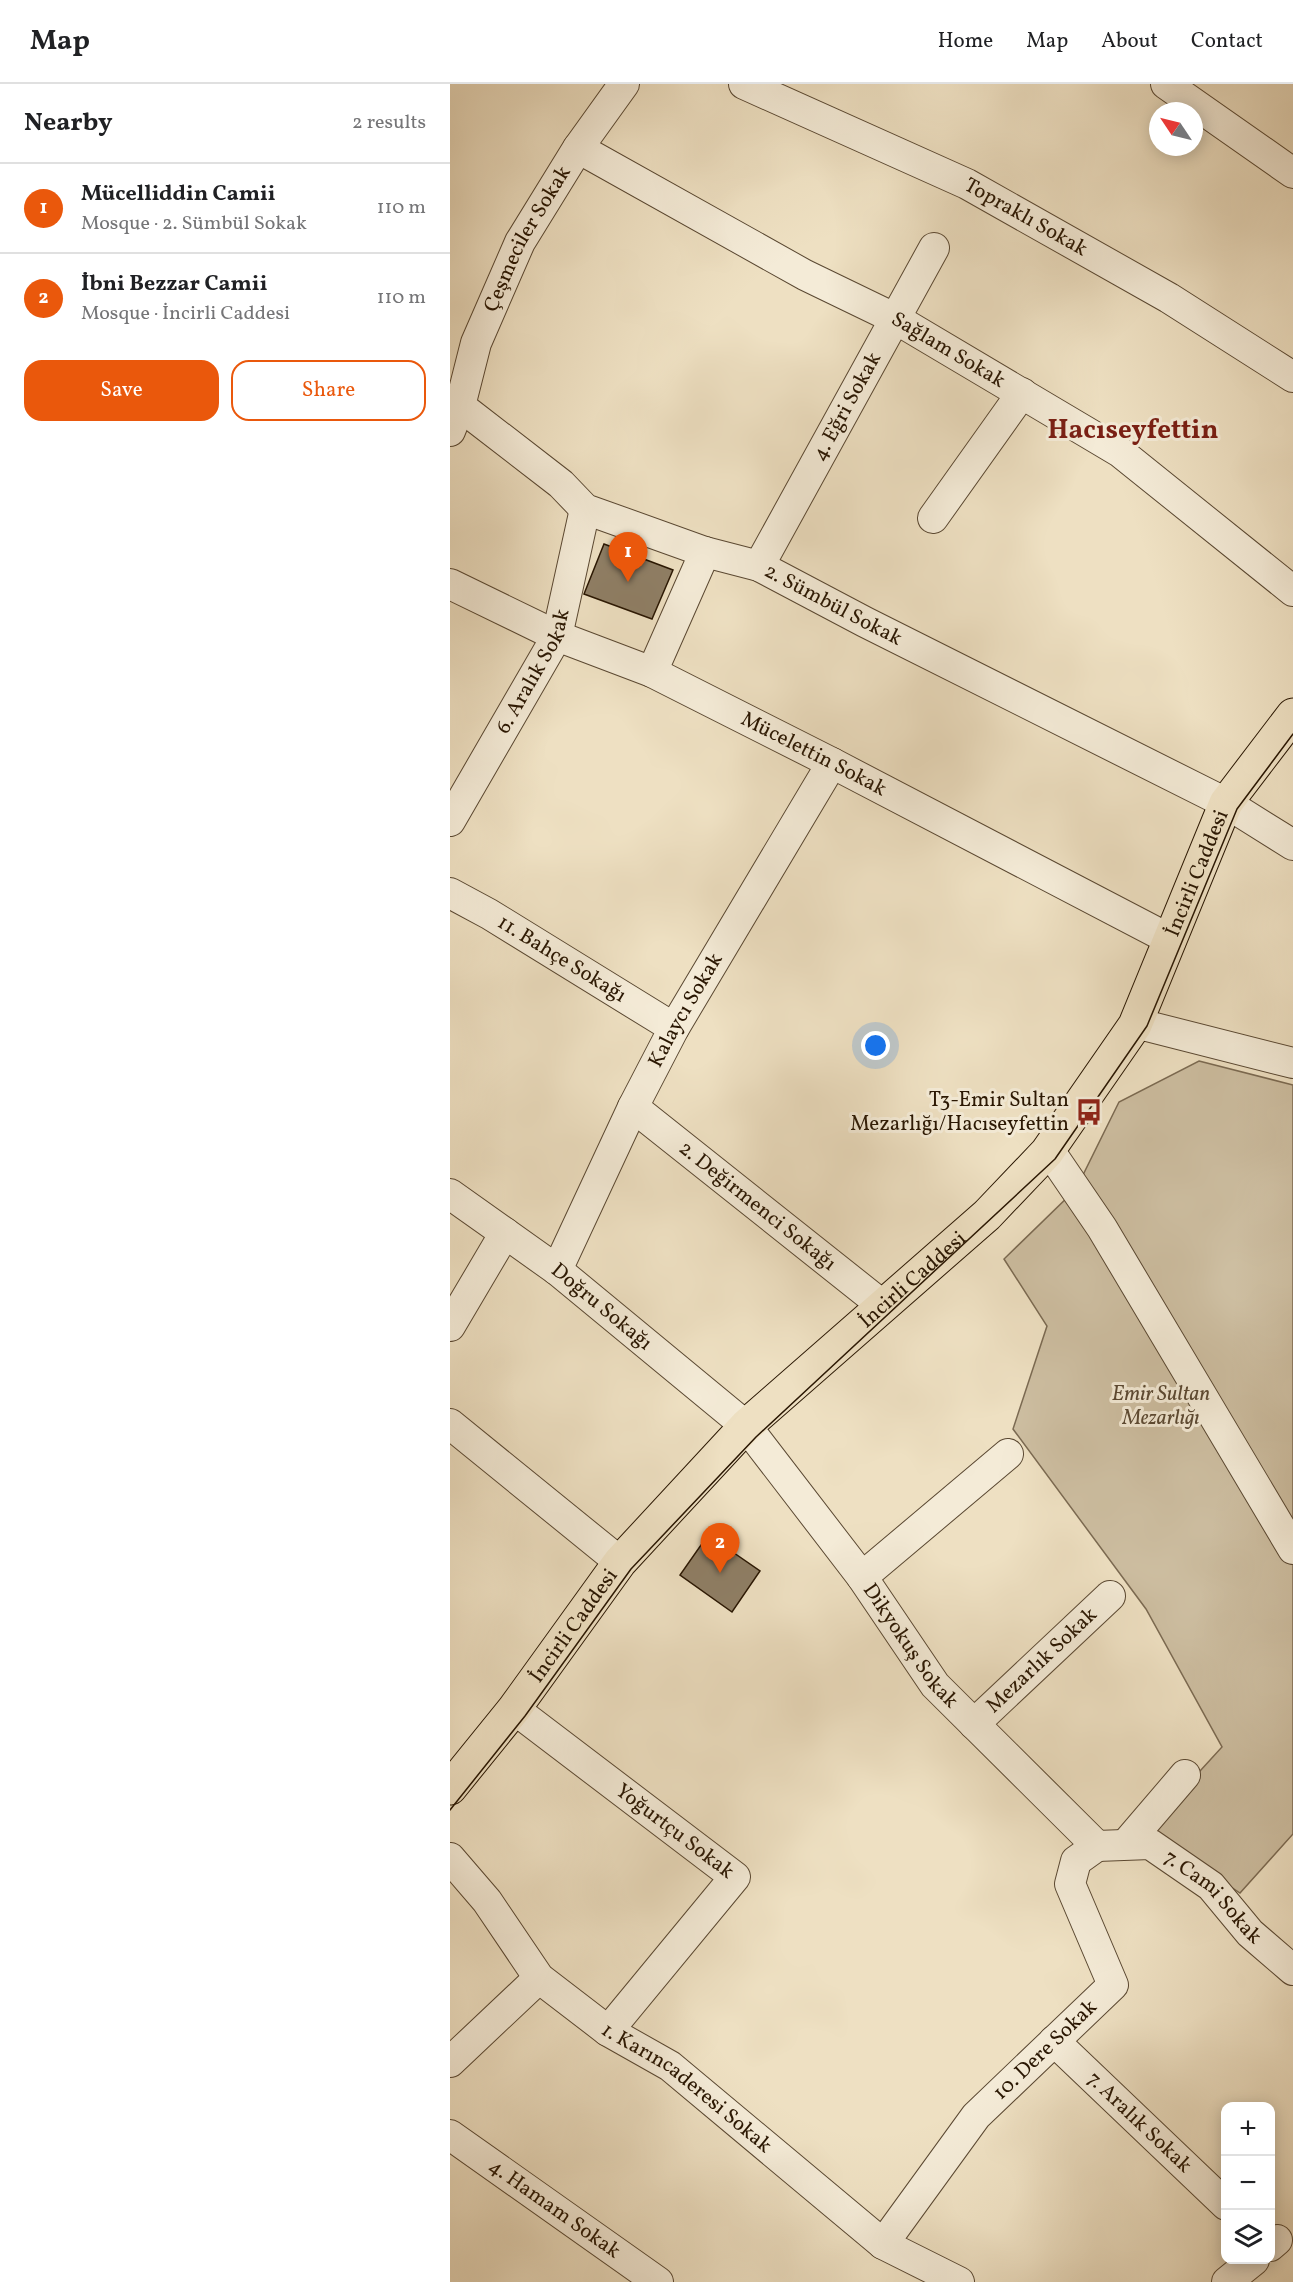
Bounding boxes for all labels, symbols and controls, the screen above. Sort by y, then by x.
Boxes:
text: Map [30,22,90,61]
text: Home [938,27,993,56]
text: Map [1026,27,1068,56]
text: About [1101,27,1158,56]
text: Contact [1191,27,1263,56]
north arrow [1149,102,1203,156]
text: Nearby [24,105,113,141]
text: 2 results [352,109,426,137]
street label: Çeşmeciler Sokak [477,160,578,317]
street label: Topraklı Sokak [959,171,1093,264]
text: Mücelliddin Camii [81,179,276,210]
text: 1 [39,194,48,222]
text: 110 m [377,194,426,222]
text: Mosque · 2. Sümbül Sokak [81,210,307,238]
text: İbni Bezzar Camii [81,269,267,300]
text: 2 [38,284,49,312]
text: 110 m [377,284,426,312]
text: Mosque · İncirli Caddesi [81,300,290,328]
street label: Sağlam Sokak [886,305,1011,396]
street label: 4. Eğri Sokak [805,346,889,466]
button: Save [24,360,219,421]
button: Share [231,360,426,421]
district label: Hacıseyfettin [1048,412,1218,450]
pin: 1 [608,532,648,582]
street label: 2. Sümbül Sokak [759,557,908,653]
street label: 6. Aralık Sokak [489,606,577,739]
street label: Mücelettin Sokak [736,705,892,804]
street label: İncirli Caddesi [1158,806,1236,941]
street label: 11. Bahçe Sokağı [492,908,632,1010]
street label: Kalaycı Sokak [641,947,730,1073]
your location [861,1031,890,1060]
place label: T3-Emir Sultan Mezarlığı/Hacıseyfettin [850,1086,1069,1139]
bus stop icon: T3-Emir Sultan Mezarlığı/Hacıseyfettin [1074,1097,1104,1127]
street label: 2. Değirmenci Sokağı [672,1134,842,1278]
street label: İncirli Caddesi [853,1225,973,1335]
street label: Doğru Sokağı [545,1256,658,1357]
park label: Emir Sultan Mezarlığı [1112,1380,1210,1433]
pin: 2 [700,1524,740,1573]
street label: İncirli Caddesi [523,1563,625,1689]
street label: Dikyokuş Sokak [856,1578,965,1715]
street label: Mezarlık Sokak [980,1600,1104,1720]
street label: Yoğurtçu Sokak [609,1777,741,1886]
street label: 7. Cami Sokak [1158,1843,1268,1952]
street label: 10. Dere Sokak [987,1993,1104,2107]
street label: 1. Karıncaderesi Sokak [595,2016,779,2160]
street label: 7. Aralık Sokak [1080,2065,1199,2180]
map controls [1221,2102,1275,2264]
button: + [1221,2102,1275,2156]
street label: 4. Hamam Sokak [483,2152,627,2266]
button: − [1221,2156,1275,2210]
button: layers [1221,2210,1275,2264]

